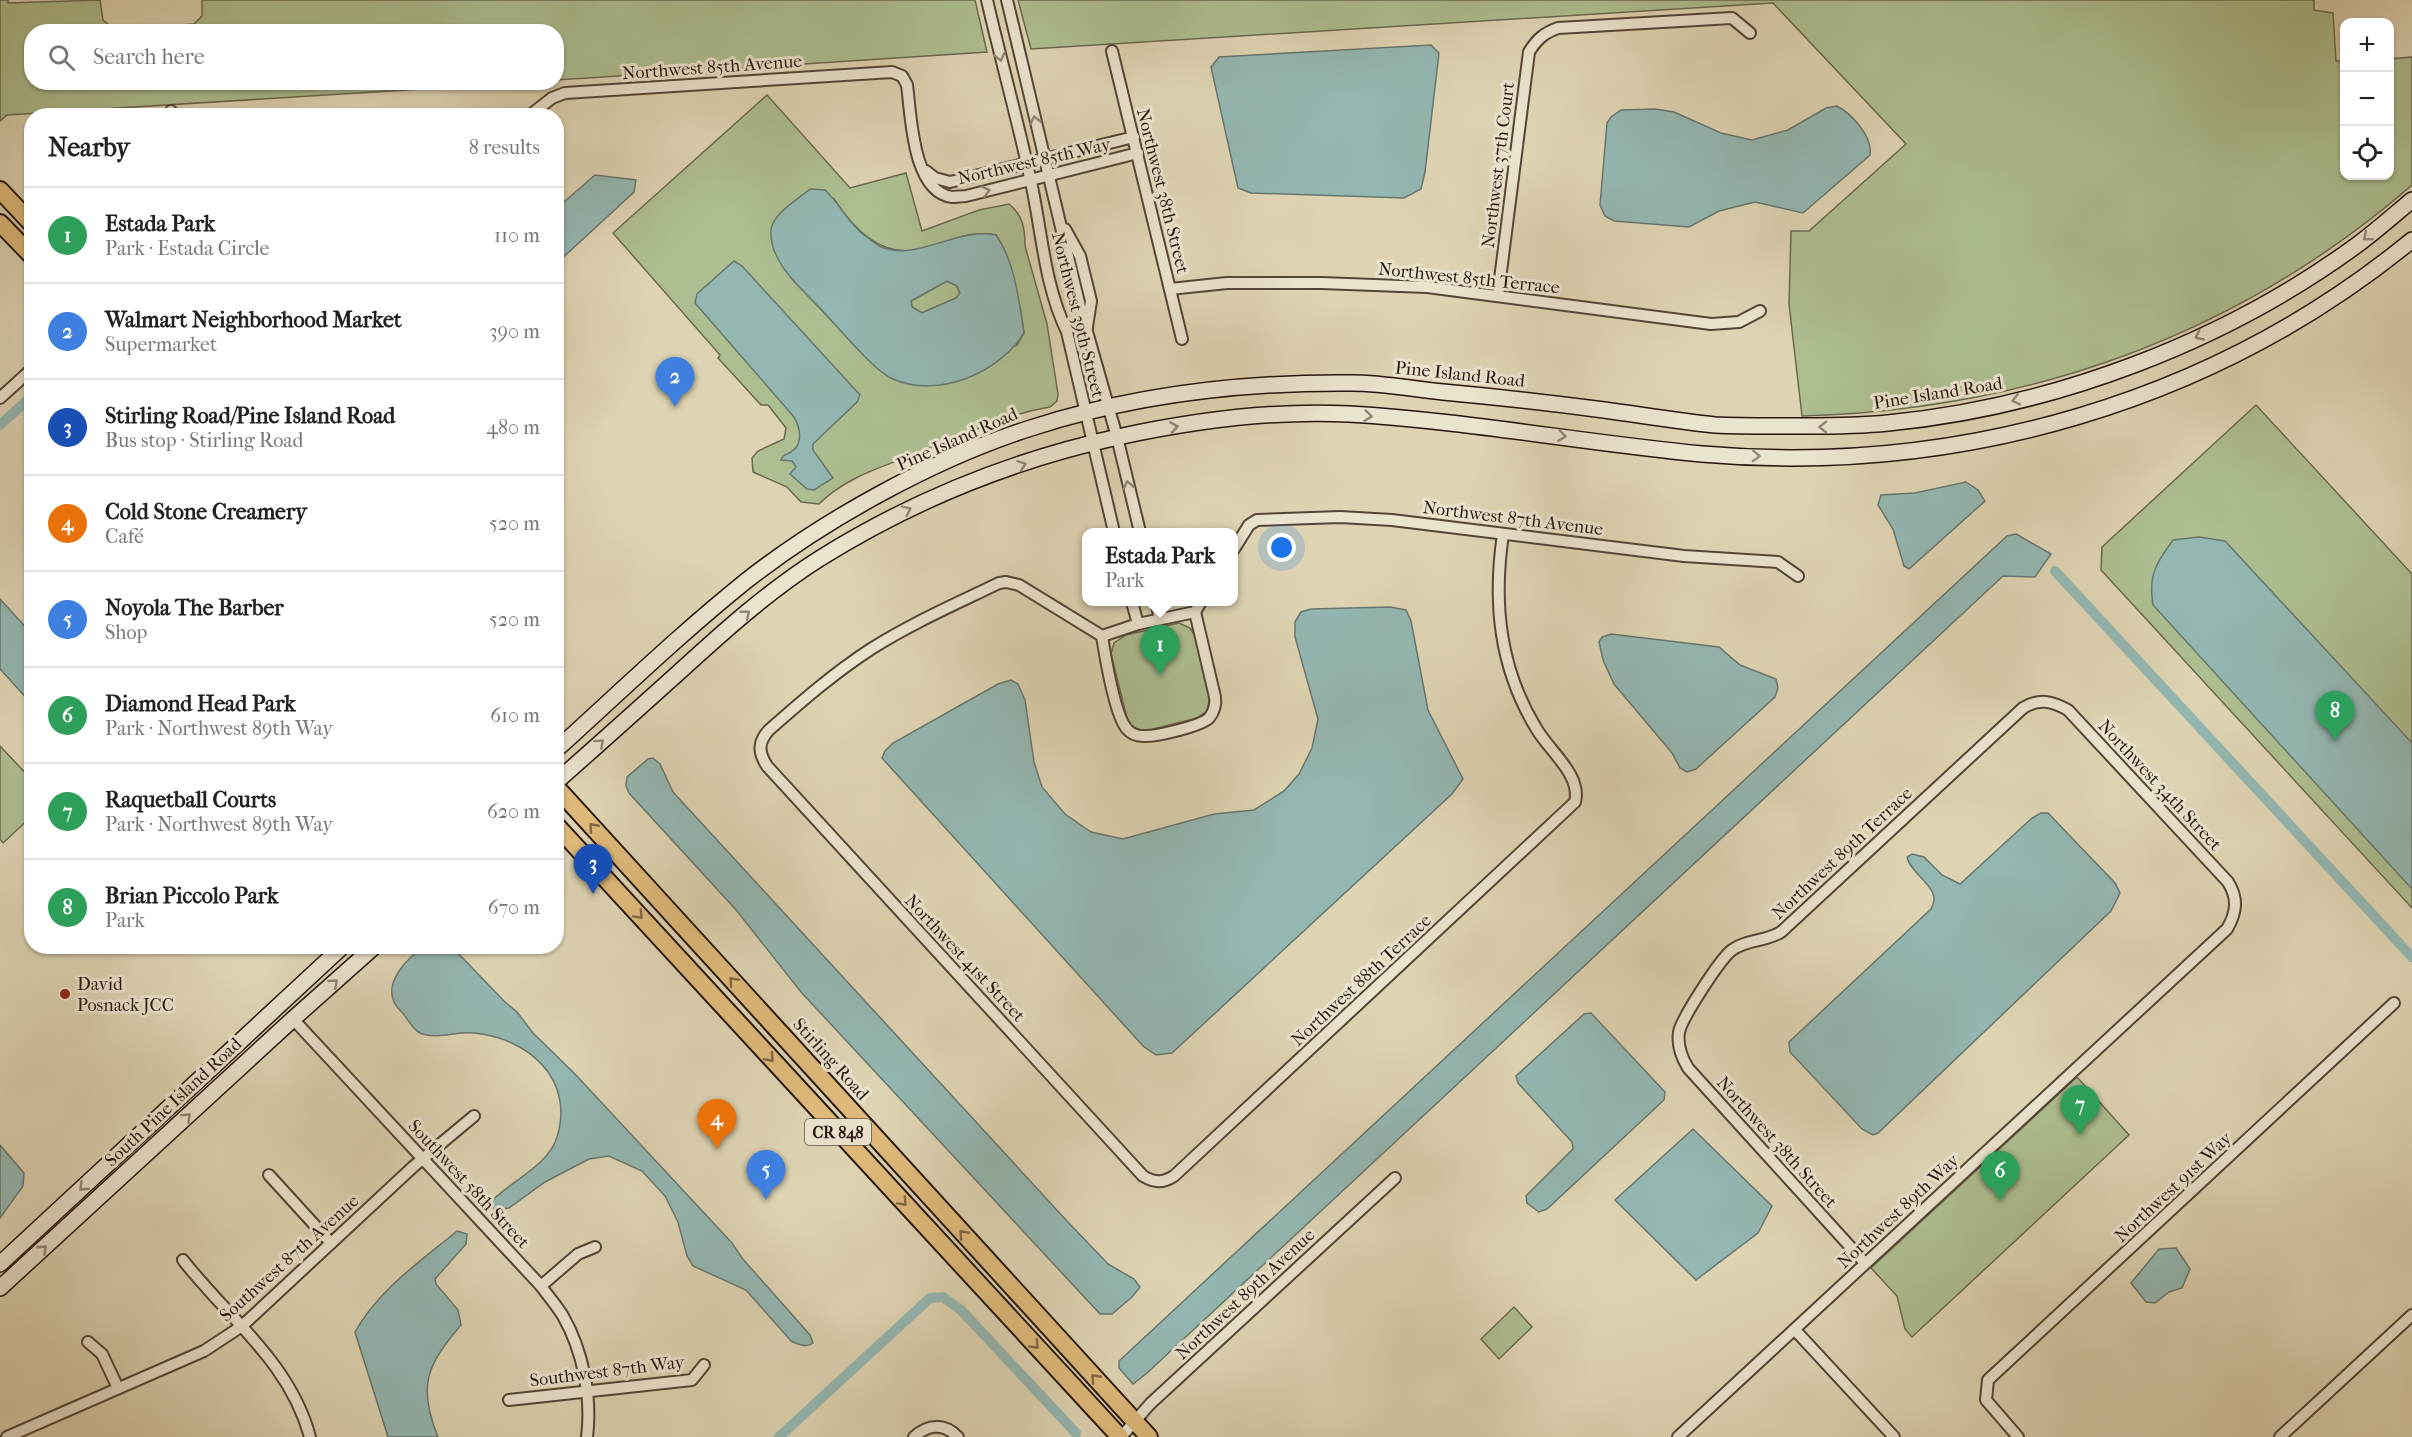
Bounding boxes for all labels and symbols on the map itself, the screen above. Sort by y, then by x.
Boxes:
street label: Northwest 85th Avenue [621,51,803,84]
one-way arrow [993,52,1006,62]
street label: Northwest 37th Court [1478,80,1519,249]
street label: Northwest 38th Street [1132,106,1193,276]
one-way arrow [1030,115,1043,125]
street label: Northwest 85th Way [956,133,1114,189]
one-way arrow [981,185,991,198]
street label: Northwest 39th Street [1047,230,1108,401]
one-way arrow [2363,230,2374,241]
street label: Northwest 85th Terrace [1377,259,1561,298]
one-way arrow [2195,329,2206,341]
street label: Pine Island Road [1394,357,1526,392]
pin: 2 [656,358,694,407]
street label: Pine Island Road [1872,373,2004,414]
one-way arrow [2011,393,2021,406]
street label: Pine Island Road [893,403,1021,476]
one-way arrow [1364,409,1373,422]
one-way arrow [1819,420,1828,433]
one-way arrow [1169,421,1179,434]
one-way arrow [1558,429,1567,442]
one-way arrow [1752,449,1761,462]
one-way arrow [1016,459,1026,472]
one-way arrow [1123,480,1136,490]
street label: Northwest 87th Avenue [1422,497,1604,540]
one-way arrow [901,506,912,518]
your location [1267,533,1296,562]
one-way arrow [739,610,750,621]
pin: 1 [1140,626,1180,675]
pin: 8 [2316,692,2354,741]
street label: Northwest 34th Street [2094,716,2226,855]
one-way arrow [593,739,604,750]
street label: Northwest 89th Terrace [1768,783,1917,924]
one-way arrow [589,824,600,834]
pin: 3 [574,844,612,894]
street label: Northwest 41st Street [900,890,1030,1027]
one-way arrow [632,908,643,918]
street label: Northwest 88th Terrace [1287,910,1436,1051]
place label: David Posnack JCC [77,974,174,1016]
one-way arrow [729,978,740,988]
one-way arrow [327,979,338,990]
marker: David Posnack JCC [58,987,72,1001]
street label: Stirling Road [788,1014,873,1105]
street label: South Pine Island Road [101,1033,246,1171]
one-way arrow [763,1052,774,1062]
street label: Northwest 38th Street [1712,1072,1842,1213]
pin: 7 [2060,1086,2100,1135]
pin: 4 [698,1100,736,1149]
one-way arrow [180,1113,190,1124]
street label: Southwest 58th Street [404,1116,534,1253]
road number: CR 848 [805,1119,871,1145]
street label: Northwest 91st Way [2111,1127,2237,1247]
street label: Northwest 89th Way [1833,1149,1964,1273]
pin: 5 [746,1150,786,1200]
pin: 6 [1980,1152,2020,1201]
one-way arrow [79,1179,90,1190]
street label: Southwest 87th Avenue [216,1190,363,1326]
one-way arrow [895,1195,906,1206]
street label: Northwest 89th Avenue [1172,1225,1319,1364]
one-way arrow [959,1231,970,1241]
one-way arrow [36,1245,47,1256]
one-way arrow [1028,1338,1039,1349]
street label: Southwest 87th Way [529,1351,687,1391]
one-way arrow [1091,1374,1102,1385]

